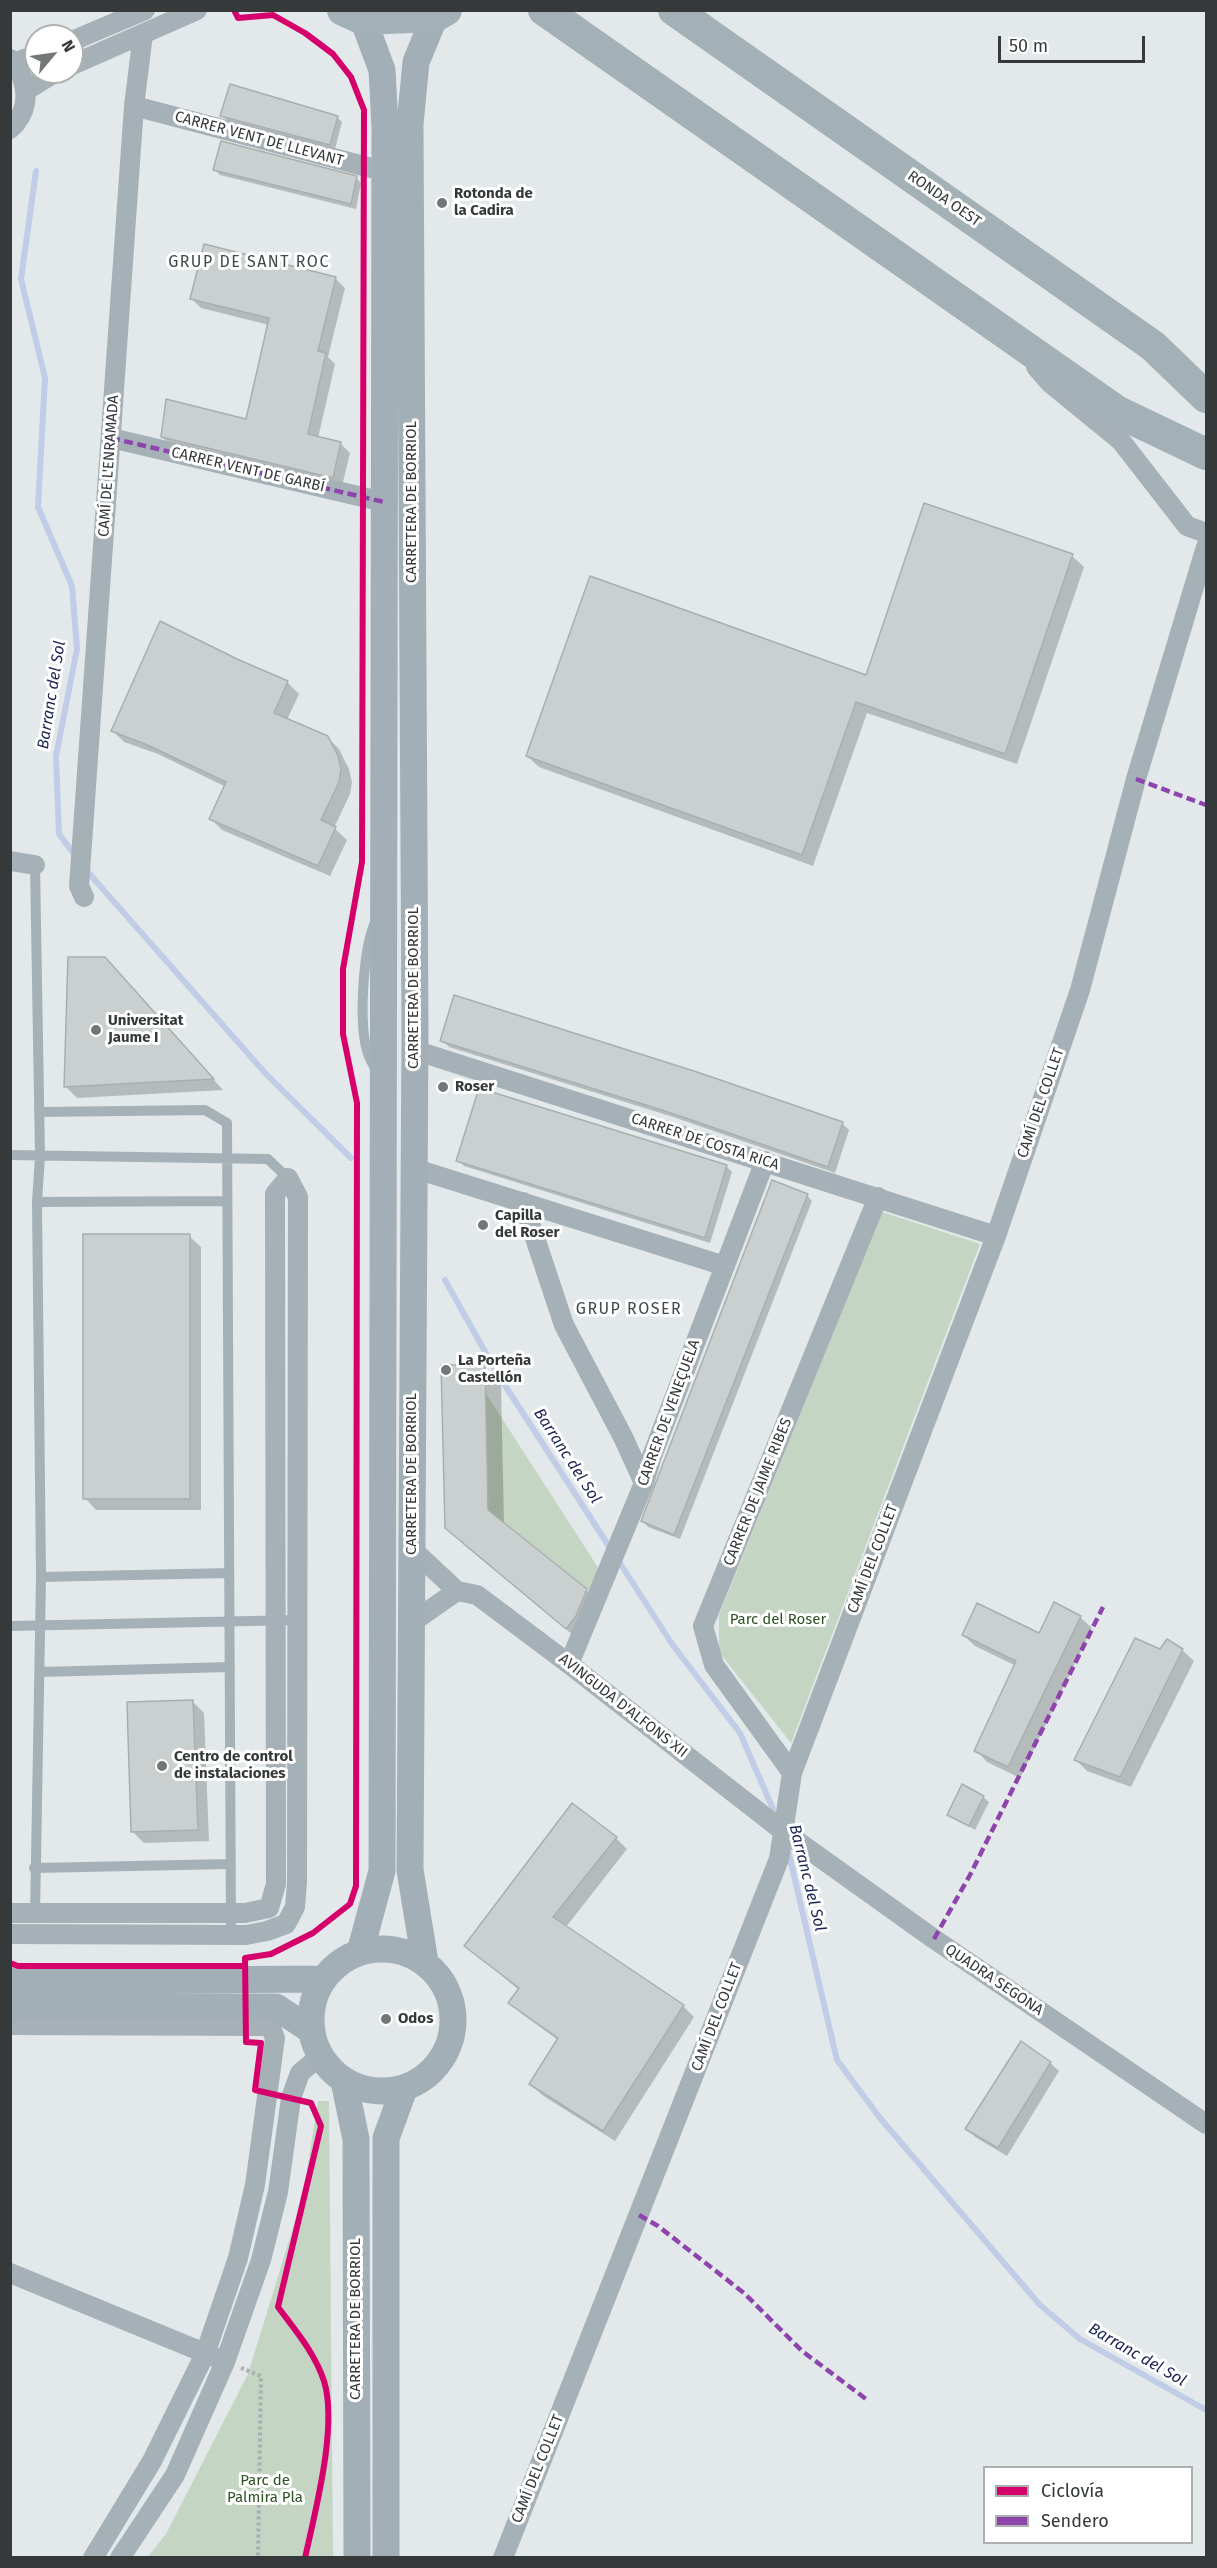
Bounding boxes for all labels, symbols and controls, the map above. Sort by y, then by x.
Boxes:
north arrow [24,24,84,84]
scale bar [1001,24,1148,62]
text: 50 m [1009,35,1048,57]
text: N [58,37,79,55]
street label: CARRER VENT DE LLEVANT [173,108,345,170]
street label: RONDA OEST [904,167,984,231]
place label: Rotonda de la Cadira [454,185,533,220]
marker: Rotonda de la Cadira [435,196,449,210]
district label: GRUP DE SANT ROC [168,253,330,273]
street label: CAMÍ DE L'ENRAMADA [95,394,123,538]
street label: CARRETERA DE BORRIOL [403,421,421,583]
street label: CARRER VENT DE GARBÍ [170,444,326,496]
water label: Barranc del Sol [34,639,70,751]
street label: CARRETERA DE BORRIOL [405,907,423,1069]
place label: Universitat Jaume I [108,1012,183,1047]
marker: Universitat Jaume I [89,1023,103,1037]
street label: CAMÍ DEL COLLET [1014,1046,1068,1160]
place label: Roser [455,1078,494,1096]
marker: Roser [436,1080,450,1094]
street label: CARRER DE COSTA RICA [629,1110,781,1174]
place label: Capilla del Roser [495,1207,560,1242]
marker: Capilla del Roser [476,1218,490,1232]
district label: GRUP ROSER [576,1300,682,1320]
street label: CARRER DE VENEÇUELA [634,1337,704,1489]
place label: La Porteña Castellón [458,1352,531,1387]
marker: La Porteña Castellón [439,1363,453,1377]
street label: CARRETERA DE BORRIOL [403,1393,421,1555]
water label: Barranc del Sol [529,1405,605,1507]
street label: CARRER DE JAIME RIBES [720,1415,796,1569]
street label: CAMÍ DEL COLLET [844,1502,902,1616]
park label: Parc del Roser [730,1611,826,1629]
street label: AVINGUDA D'ALFONS XII [555,1650,691,1762]
place label: Centro de control de instalaciones [174,1748,293,1783]
marker: Centro de control de instalaciones [155,1759,169,1773]
water label: Barranc del Sol [784,1823,830,1933]
street label: QUADRA SEGONA [941,1940,1047,2020]
street label: CAMÍ DEL COLLET [688,1960,746,2074]
place label: Odos [398,2010,433,2028]
marker: Odos [379,2012,393,2026]
street label: CARRETERA DE BORRIOL [347,2238,365,2400]
water label: Barranc del Sol [1085,2319,1189,2391]
street label: CAMÍ DEL COLLET [508,2412,568,2526]
legend [983,2466,1193,2544]
park label: Parc de Palmira Pla [227,2472,303,2507]
text: Ciclovía [1041,2480,1104,2502]
text: Sendero [1041,2510,1109,2532]

